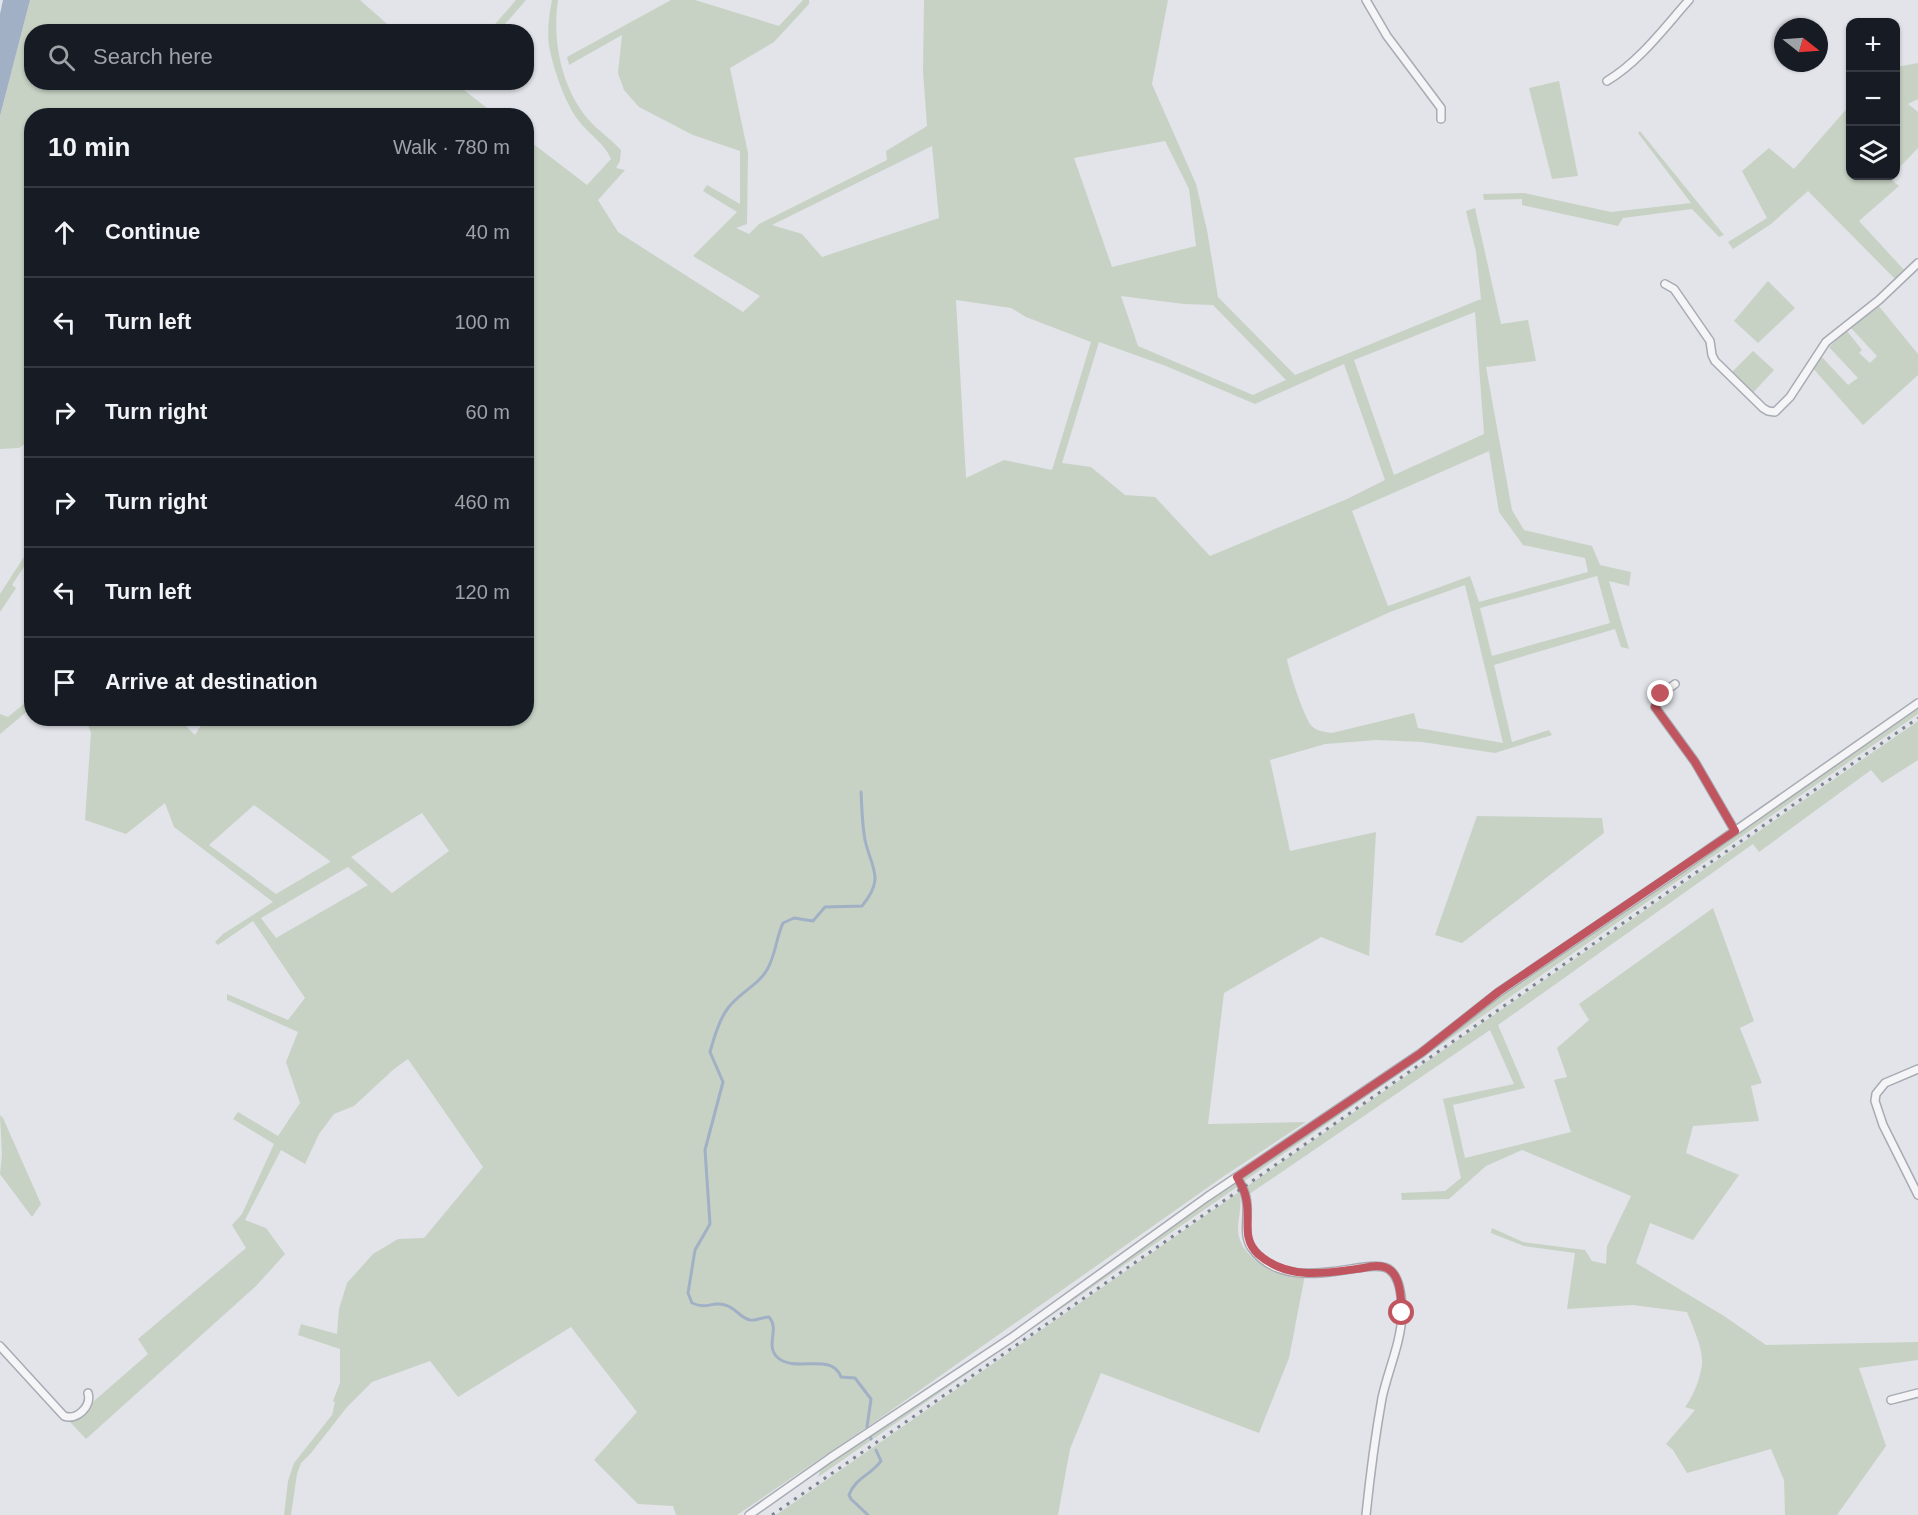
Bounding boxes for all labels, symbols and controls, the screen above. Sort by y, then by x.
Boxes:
north arrow [1774,18,1828,72]
map controls [1846,18,1900,180]
button: + [1846,18,1900,72]
search box [24,24,534,90]
icon: search [45,41,78,74]
text: Search here [93,44,213,69]
button: − [1846,72,1900,126]
button: layers [1846,126,1900,180]
text: 10 min [48,132,130,162]
text: Walk · 780 m [393,136,510,158]
icon: ahead [48,216,81,249]
text: Continue [105,219,200,244]
text: 40 m [466,221,510,243]
icon: left [48,306,81,339]
text: Turn left [105,309,191,334]
text: 100 m [454,311,510,333]
icon: right [48,396,81,429]
text: Turn right [105,399,207,424]
text: 60 m [466,401,510,423]
icon: right [48,486,81,519]
text: Turn right [105,489,207,514]
text: 460 m [454,491,510,513]
icon: left [48,576,81,609]
text: Turn left [105,579,191,604]
text: 120 m [454,581,510,603]
icon: arrive [48,666,81,699]
text: Arrive at destination [105,669,318,694]
route end [1647,680,1673,706]
route start [1388,1299,1414,1325]

